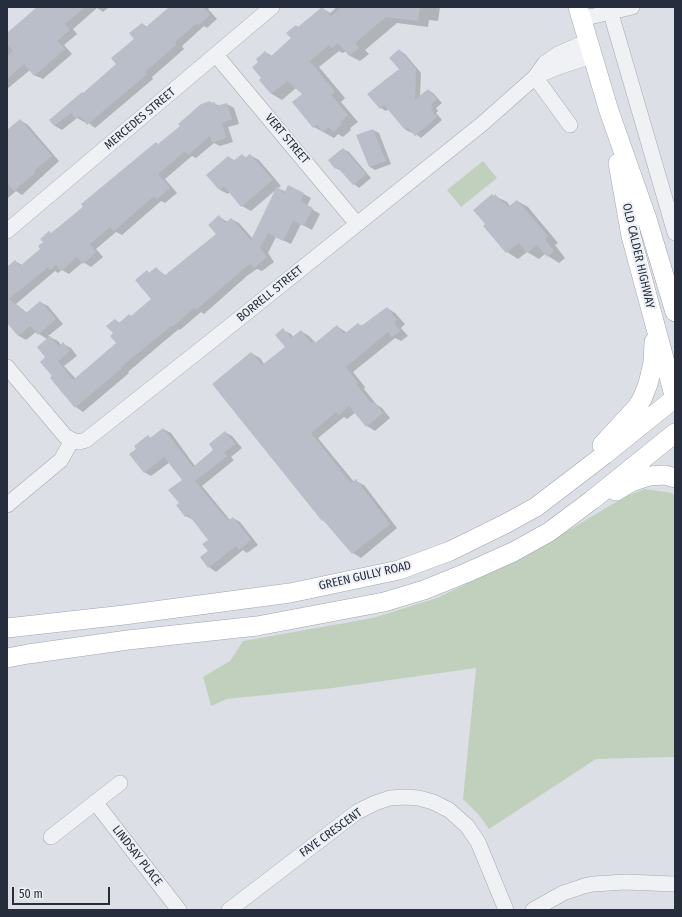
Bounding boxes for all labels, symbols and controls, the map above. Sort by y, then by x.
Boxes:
street label: MERCEDES STREET [102,85,178,153]
street label: VERT STREET [262,111,312,167]
street label: OLD CALDER HIGHWAY [619,202,657,310]
street label: BORRELL STREET [234,263,306,325]
street label: GREEN GULLY ROAD [317,558,413,594]
street label: FAYE CRESCENT [297,806,365,860]
street label: LINDSAY PLACE [109,823,165,889]
scale bar [14,879,112,905]
text: 50 m [19,887,43,901]

